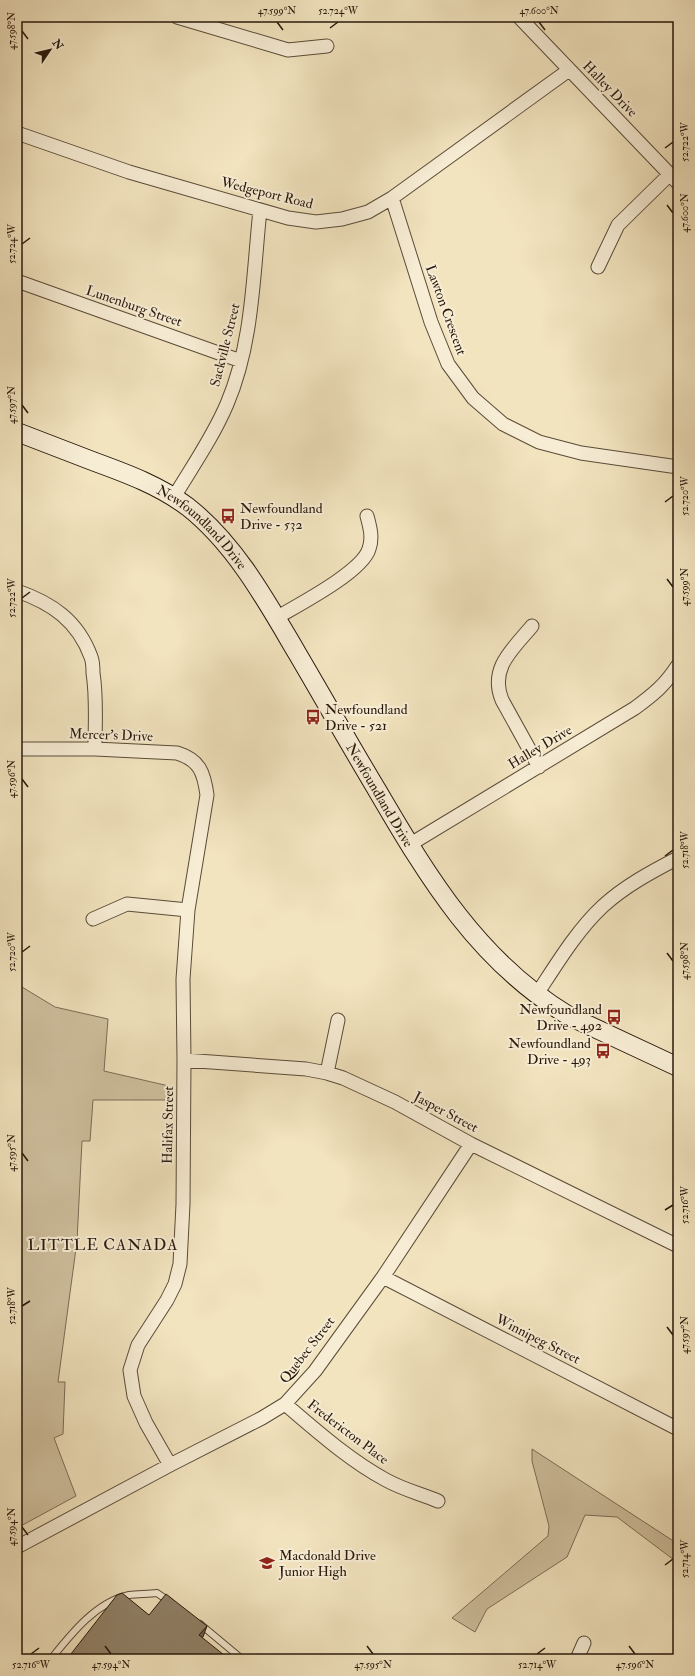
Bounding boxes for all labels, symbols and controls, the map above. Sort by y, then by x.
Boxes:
text: 47.599°N [258,5,296,17]
text: 52.724°W [318,5,359,17]
text: 47.600°N [519,5,559,17]
text: 47.598°N [6,12,18,50]
north arrow [30,30,70,70]
text: N [49,36,67,53]
street label: Halley Drive [578,57,641,121]
text: 52.722°W [679,121,691,162]
street label: Wedgeport Road [218,173,315,214]
text: 47.600°N [679,193,691,233]
text: 52.724°W [6,223,18,264]
street label: Lawton Crescent [422,263,470,358]
street label: Lunenburg Street [84,282,185,331]
street label: Sackville Street [206,301,244,388]
text: 47.597°N [6,386,18,424]
text: 52.720°W [679,475,691,516]
street label: Newfoundland Drive [154,481,251,573]
place label: Newfoundland Drive - 532 [240,500,323,533]
bus stop icon: Newfoundland Drive - 532 [219,507,237,525]
text: 47.599°N [679,568,691,606]
text: 52.722°W [6,577,18,618]
place label: Newfoundland Drive - 521 [325,701,408,734]
bus stop icon: Newfoundland Drive - 521 [304,708,322,726]
street label: Halley Drive [505,721,576,774]
street label: Mercer's Drive [69,725,154,745]
street label: Newfoundland Drive [343,740,417,850]
text: 47.596°N [6,760,18,798]
text: 52.718°W [679,830,691,869]
text: 52.720°W [6,931,18,972]
text: 47.598°N [679,942,691,980]
place label: Newfoundland Drive - 492 [519,1001,602,1034]
bus stop icon: Newfoundland Drive - 492 [605,1008,623,1026]
place label: Newfoundland Drive - 493 [508,1035,591,1068]
bus stop icon: Newfoundland Drive - 493 [594,1042,612,1060]
street label: Halifax Street [159,1086,177,1164]
street label: Jasper Street [409,1087,482,1137]
text: 47.595°N [6,1134,18,1172]
text: 52.716°W [679,1185,691,1224]
district label: LITTLE CANADA [28,1235,178,1255]
text: 52.718°W [6,1286,18,1325]
street label: Winnipeg Street [492,1310,584,1369]
street label: Quebec Street [276,1313,339,1387]
text: 47.597°N [679,1316,691,1354]
street label: Fredericton Place [304,1396,392,1468]
text: 47.594°N [6,1508,18,1546]
text: 52.714°W [679,1539,691,1578]
place label: Macdonald Drive Junior High [278,1547,376,1580]
school or university icon: Macdonald Drive Junior High [258,1554,276,1572]
text: 52.716°W [12,1659,51,1671]
text: 47.594°N [92,1659,130,1671]
text: 47.595°N [354,1659,392,1671]
text: 52.714°W [518,1659,557,1671]
text: 47.596°N [616,1659,654,1671]

